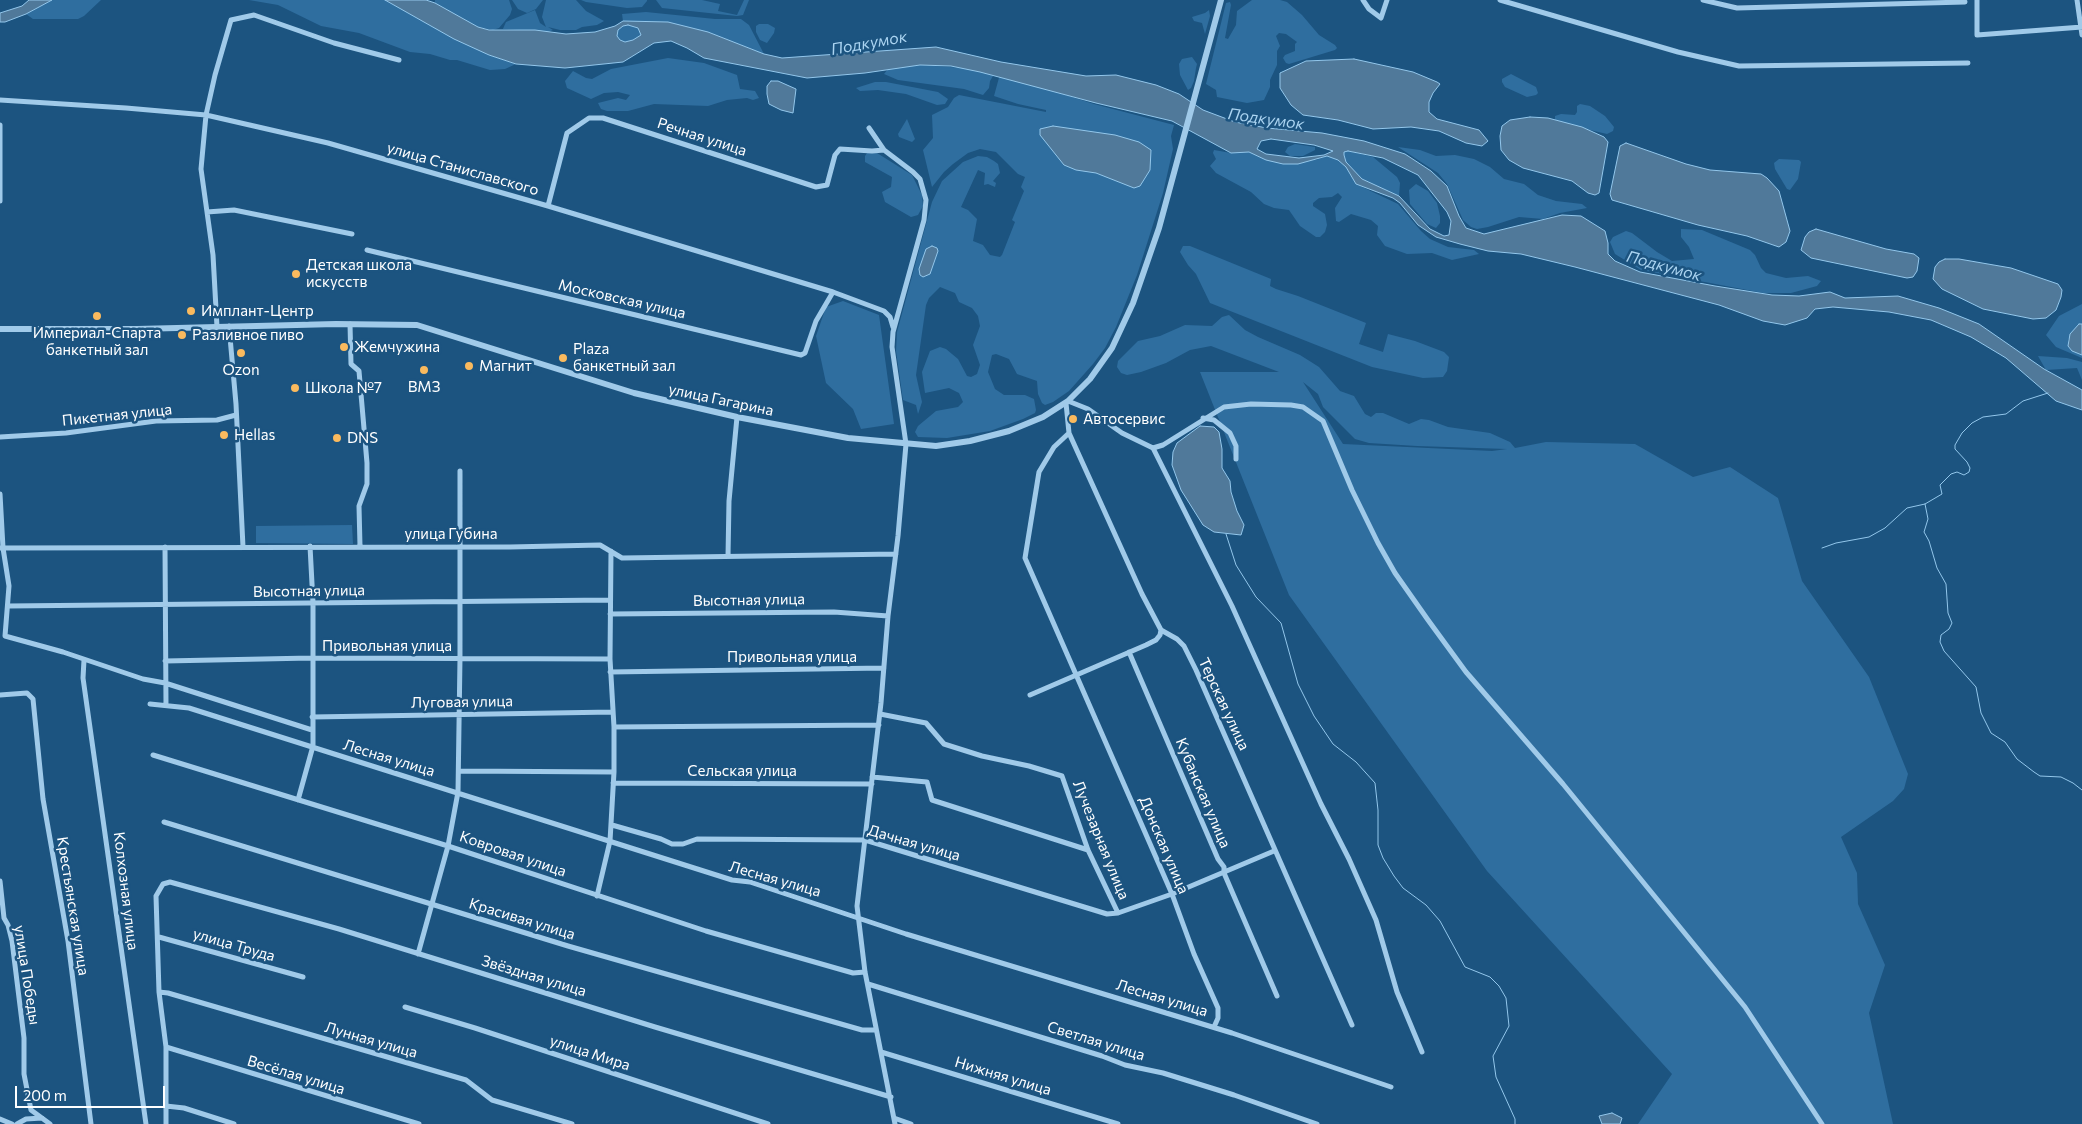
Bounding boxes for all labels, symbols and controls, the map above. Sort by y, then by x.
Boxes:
water label: Подкумок [829,27,909,59]
water label: Подкумок [1227,104,1305,134]
street label: Речная улица [655,114,749,160]
street label: улица Станиславского [385,139,541,199]
water label: Подкумок [1624,247,1704,285]
place label: Детская школа искусств [306,256,412,291]
marker: Детская школа искусств [290,268,302,280]
street label: Московская улица [556,276,688,322]
place label: Имплант-Центр [201,302,314,320]
marker: Имплант-Центр [185,305,197,317]
marker: Империал-Спарта банкетный зал [91,310,103,322]
place label: Империал-Спарта банкетный зал [33,324,161,359]
place label: Разливное пиво [192,326,304,344]
marker: Разливное пиво [176,329,188,341]
place label: Жемчужина [354,338,440,356]
place label: Plaza банкетный зал [573,340,676,375]
marker: Жемчужина [338,341,350,353]
marker: Ozon [235,347,247,359]
marker: Plaza банкетный зал [557,352,569,364]
place label: Магнит [479,357,532,375]
marker: Магнит [463,360,475,372]
place label: Ozon [222,361,260,379]
marker: ВМЗ [418,364,430,376]
place label: ВМЗ [408,378,440,396]
place label: Школа №7 [305,379,382,397]
street label: улица Гагарина [667,380,775,420]
marker: Школа №7 [289,382,301,394]
street label: Пикетная улица [61,400,173,430]
place label: Автосервис [1083,410,1165,428]
marker: Автосервис [1067,413,1079,425]
place label: Hellas [234,426,275,444]
marker: Hellas [218,429,230,441]
place label: DNS [347,429,378,447]
marker: DNS [331,432,343,444]
street label: улица Губина [404,525,498,543]
street label: Высотная улица [253,581,365,601]
street label: Высотная улица [693,590,805,610]
street label: Привольная улица [322,637,452,655]
street label: Привольная улица [727,648,857,666]
street label: Терская улица [1195,655,1253,753]
street label: Луговая улица [411,692,513,712]
street label: Кубанская улица [1172,735,1234,851]
street label: Лесная улица [341,736,437,780]
street label: Сельская улица [687,762,797,780]
street label: Лучезарная улица [1069,778,1133,902]
street label: Донская улица [1135,793,1193,897]
street label: Дачная улица [866,821,962,865]
street label: Ковровая улица [457,827,569,881]
street label: Колхозная улица [110,831,142,951]
street label: Крестьянская улица [53,835,93,977]
street label: Лесная улица [727,857,823,901]
street label: Красивая улица [467,894,577,944]
street label: улица Победы [10,924,44,1026]
street label: улица Труда [191,925,277,965]
street label: Звёздная улица [479,952,589,1000]
street label: Лесная улица [1114,976,1210,1020]
street label: Лунная улица [323,1018,419,1062]
street label: Светлая улица [1045,1018,1147,1064]
street label: улица Мира [548,1032,632,1074]
street label: Весёлая улица [245,1052,347,1098]
street label: Нижняя улица [953,1053,1053,1099]
scale bar [18,1076,168,1108]
text: 200 m [23,1086,67,1104]

